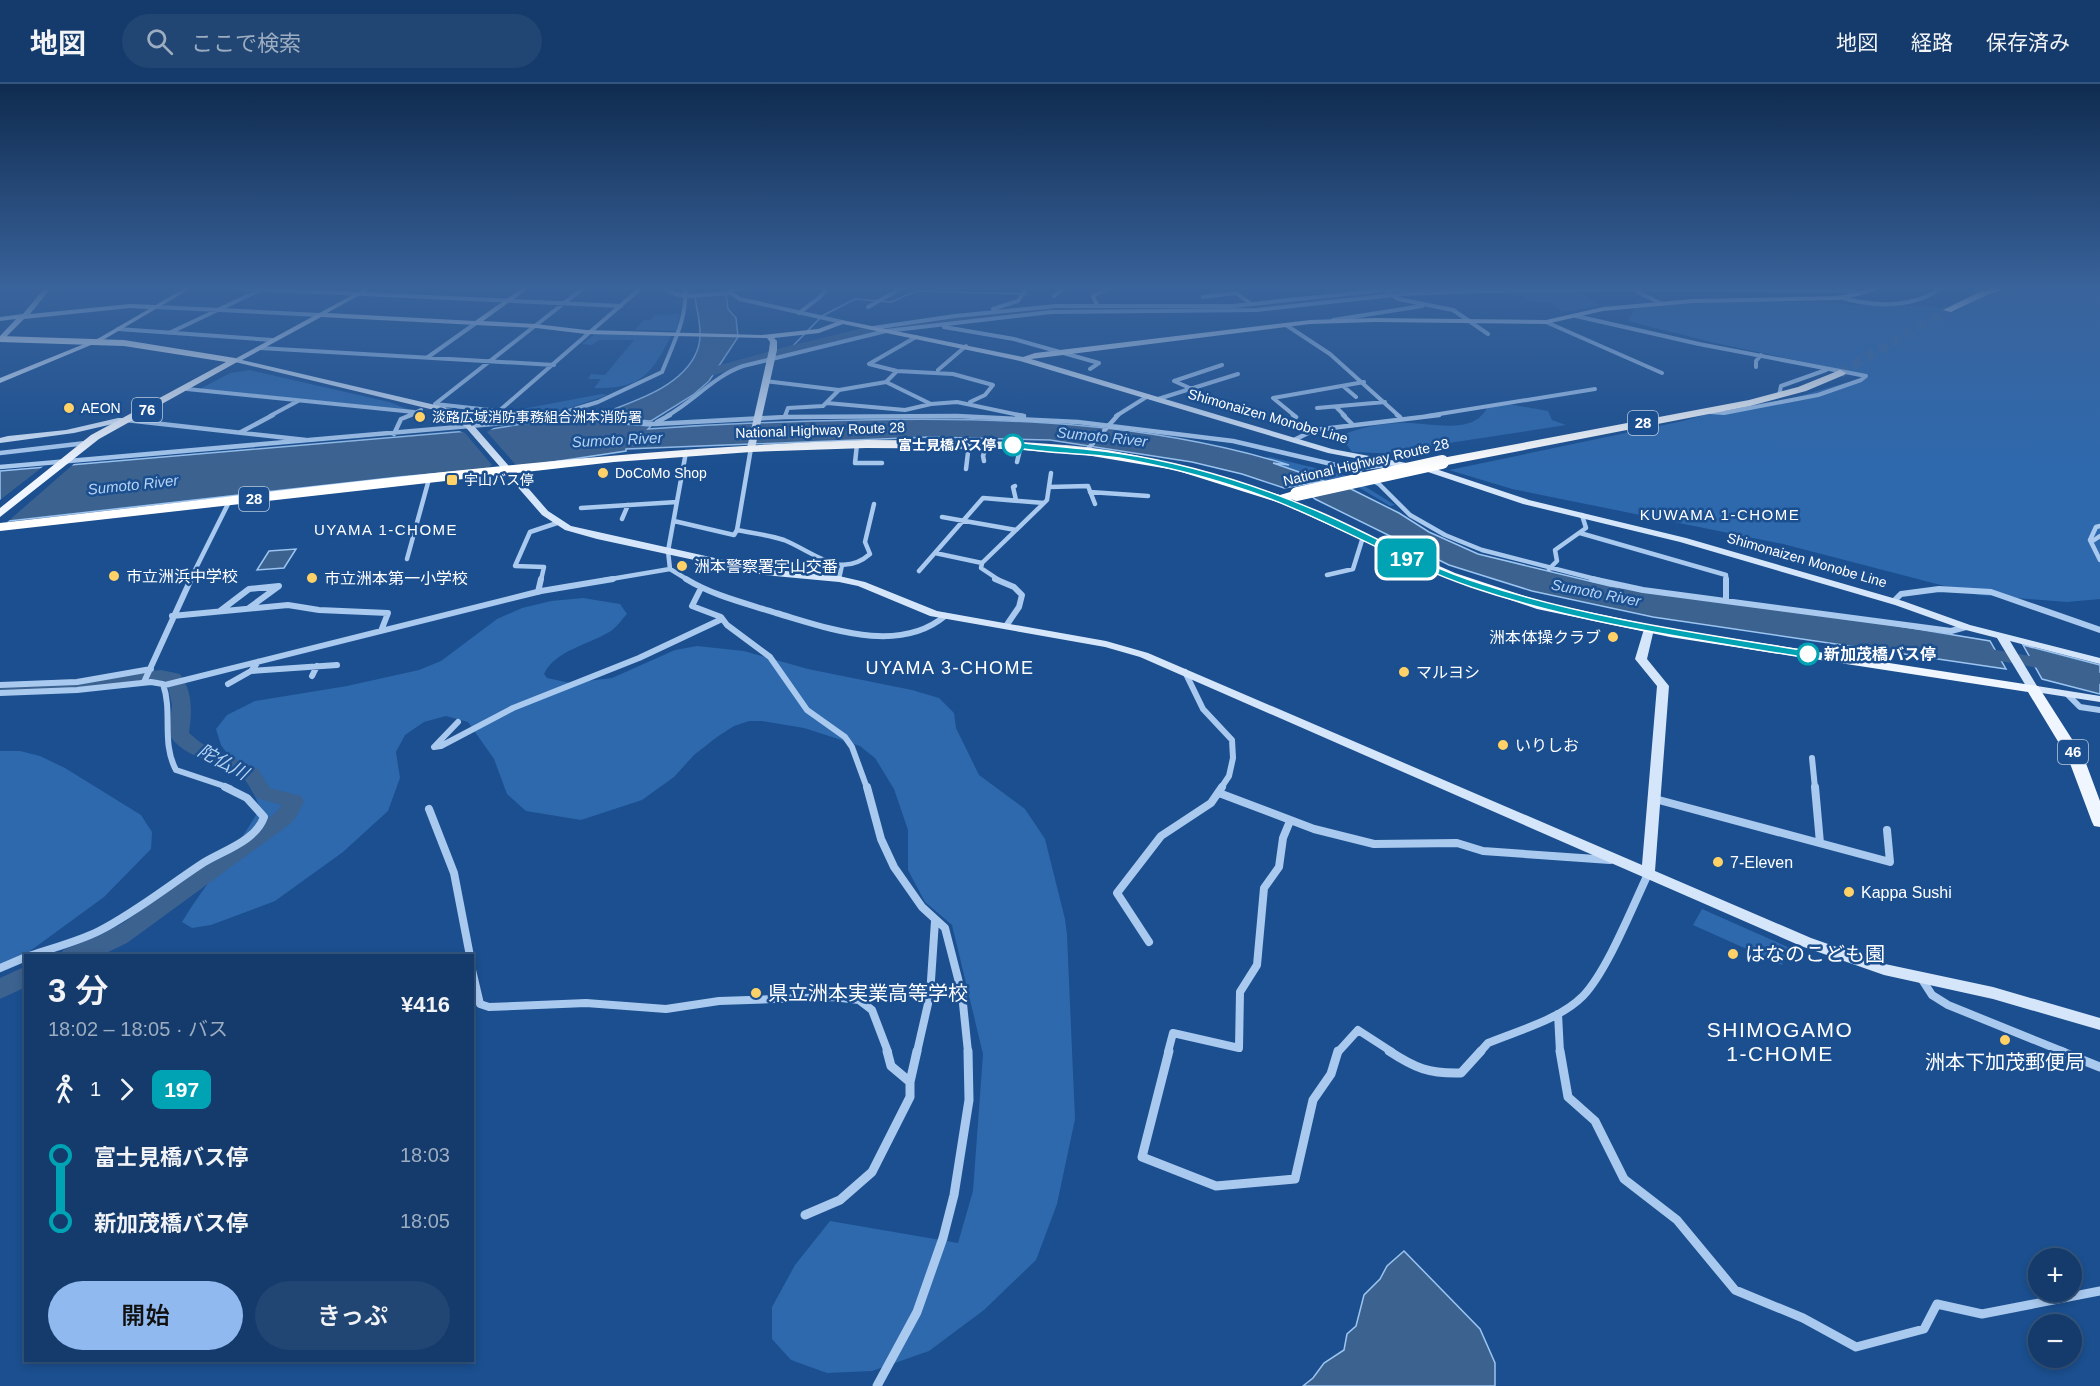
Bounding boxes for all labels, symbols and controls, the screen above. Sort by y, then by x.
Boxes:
search box [122,14,542,68]
icon: search [143,25,176,58]
text: 地図 [30,28,86,59]
text: ここで検索 [191,31,301,56]
text: 地図 [1836,31,1878,54]
text: 経路 [1911,31,1953,54]
text: 保存済み [1986,31,2070,54]
street label: Shimonaizen Monobe Line [1186,385,1350,447]
road number: 76 [132,398,162,422]
place label: AEON [81,400,121,416]
marker: AEON [62,401,76,415]
place label: 淡路広域消防事務組合洲本消防署 [432,409,642,425]
marker: 淡路広域消防事務組合洲本消防署 [413,410,427,424]
road number: 28 [1628,411,1658,435]
street label: National Highway Route 28 [735,419,905,441]
water label: Sumoto River [1056,423,1149,450]
water label: Sumoto River [571,429,664,450]
marker: 富士見橋バス停 [1002,434,1024,456]
street label: National Highway Route 28 [1282,435,1451,489]
place label: 富士見橋バス停 [898,437,996,453]
place label: DoCoMo Shop [615,465,707,481]
marker: DoCoMo Shop [596,466,610,480]
water label: Sumoto River [87,471,180,498]
place label: 宇山バス停 [464,472,534,488]
marker: 宇山バス停 [445,473,459,487]
road number: 28 [239,487,269,511]
district label: KUWAMA 1-CHOME [1640,506,1800,523]
district label: UYAMA 1-CHOME [314,521,458,538]
street label: Shimonaizen Monobe Line [1725,529,1889,591]
line badge: 197 [1372,538,1442,578]
text: 197 [1389,547,1425,570]
place label: 洲本警察署宇山交番 [694,558,838,575]
marker: 洲本警察署宇山交番 [675,559,689,573]
place label: 市立洲浜中学校 [126,568,238,585]
marker: 市立洲浜中学校 [107,569,121,583]
place label: 市立洲本第一小学校 [324,570,468,587]
marker: 市立洲本第一小学校 [305,571,319,585]
water label: Sumoto River [1550,575,1643,610]
place label: 洲本体操クラブ [1489,629,1601,646]
marker: 洲本体操クラブ [1606,630,1620,644]
marker: 新加茂橋バス停 [1797,643,1819,665]
place label: 新加茂橋バス停 [1824,646,1936,663]
district label: UYAMA 3-CHOME [865,658,1035,678]
place label: マルヨシ [1416,664,1480,681]
marker: マルヨシ [1397,665,1411,679]
place label: いりしお [1515,737,1579,754]
marker: いりしお [1496,738,1510,752]
water label: 陀仏川 [195,740,253,785]
road number: 46 [2058,740,2088,764]
place label: 7-Eleven [1730,854,1793,871]
marker: 7-Eleven [1711,855,1725,869]
place label: Kappa Sushi [1861,884,1952,901]
marker: Kappa Sushi [1842,885,1856,899]
place label: はなのこども園 [1745,943,1885,965]
marker: はなのこども園 [1726,947,1740,961]
text: 3 分 [48,972,109,1009]
place label: 県立洲本実業高等学校 [768,982,968,1004]
marker: 県立洲本実業高等学校 [749,986,763,1000]
text: ¥416 [401,992,450,1017]
text: 18:02 – 18:05 · バス [48,1018,228,1040]
district label: SHIMOGAMO 1-CHOME [1707,1018,1853,1065]
marker: 洲本下加茂郵便局 [1998,1033,2012,1047]
place label: 洲本下加茂郵便局 [1925,1051,2085,1073]
icon: walk [48,1073,81,1106]
icon: forward [110,1073,143,1106]
text: 1 [90,1078,101,1100]
text: 197 [164,1078,199,1101]
text: 18:03 [400,1144,450,1166]
text: 富士見橋バス停 [94,1145,248,1170]
text: 18:05 [400,1210,450,1232]
text: 新加茂橋バス停 [94,1211,248,1236]
map controls [2028,1248,2082,1368]
button: + [2028,1248,2082,1302]
button: 開始 [48,1281,243,1350]
button: きっぷ [255,1281,450,1350]
button: − [2028,1314,2082,1368]

